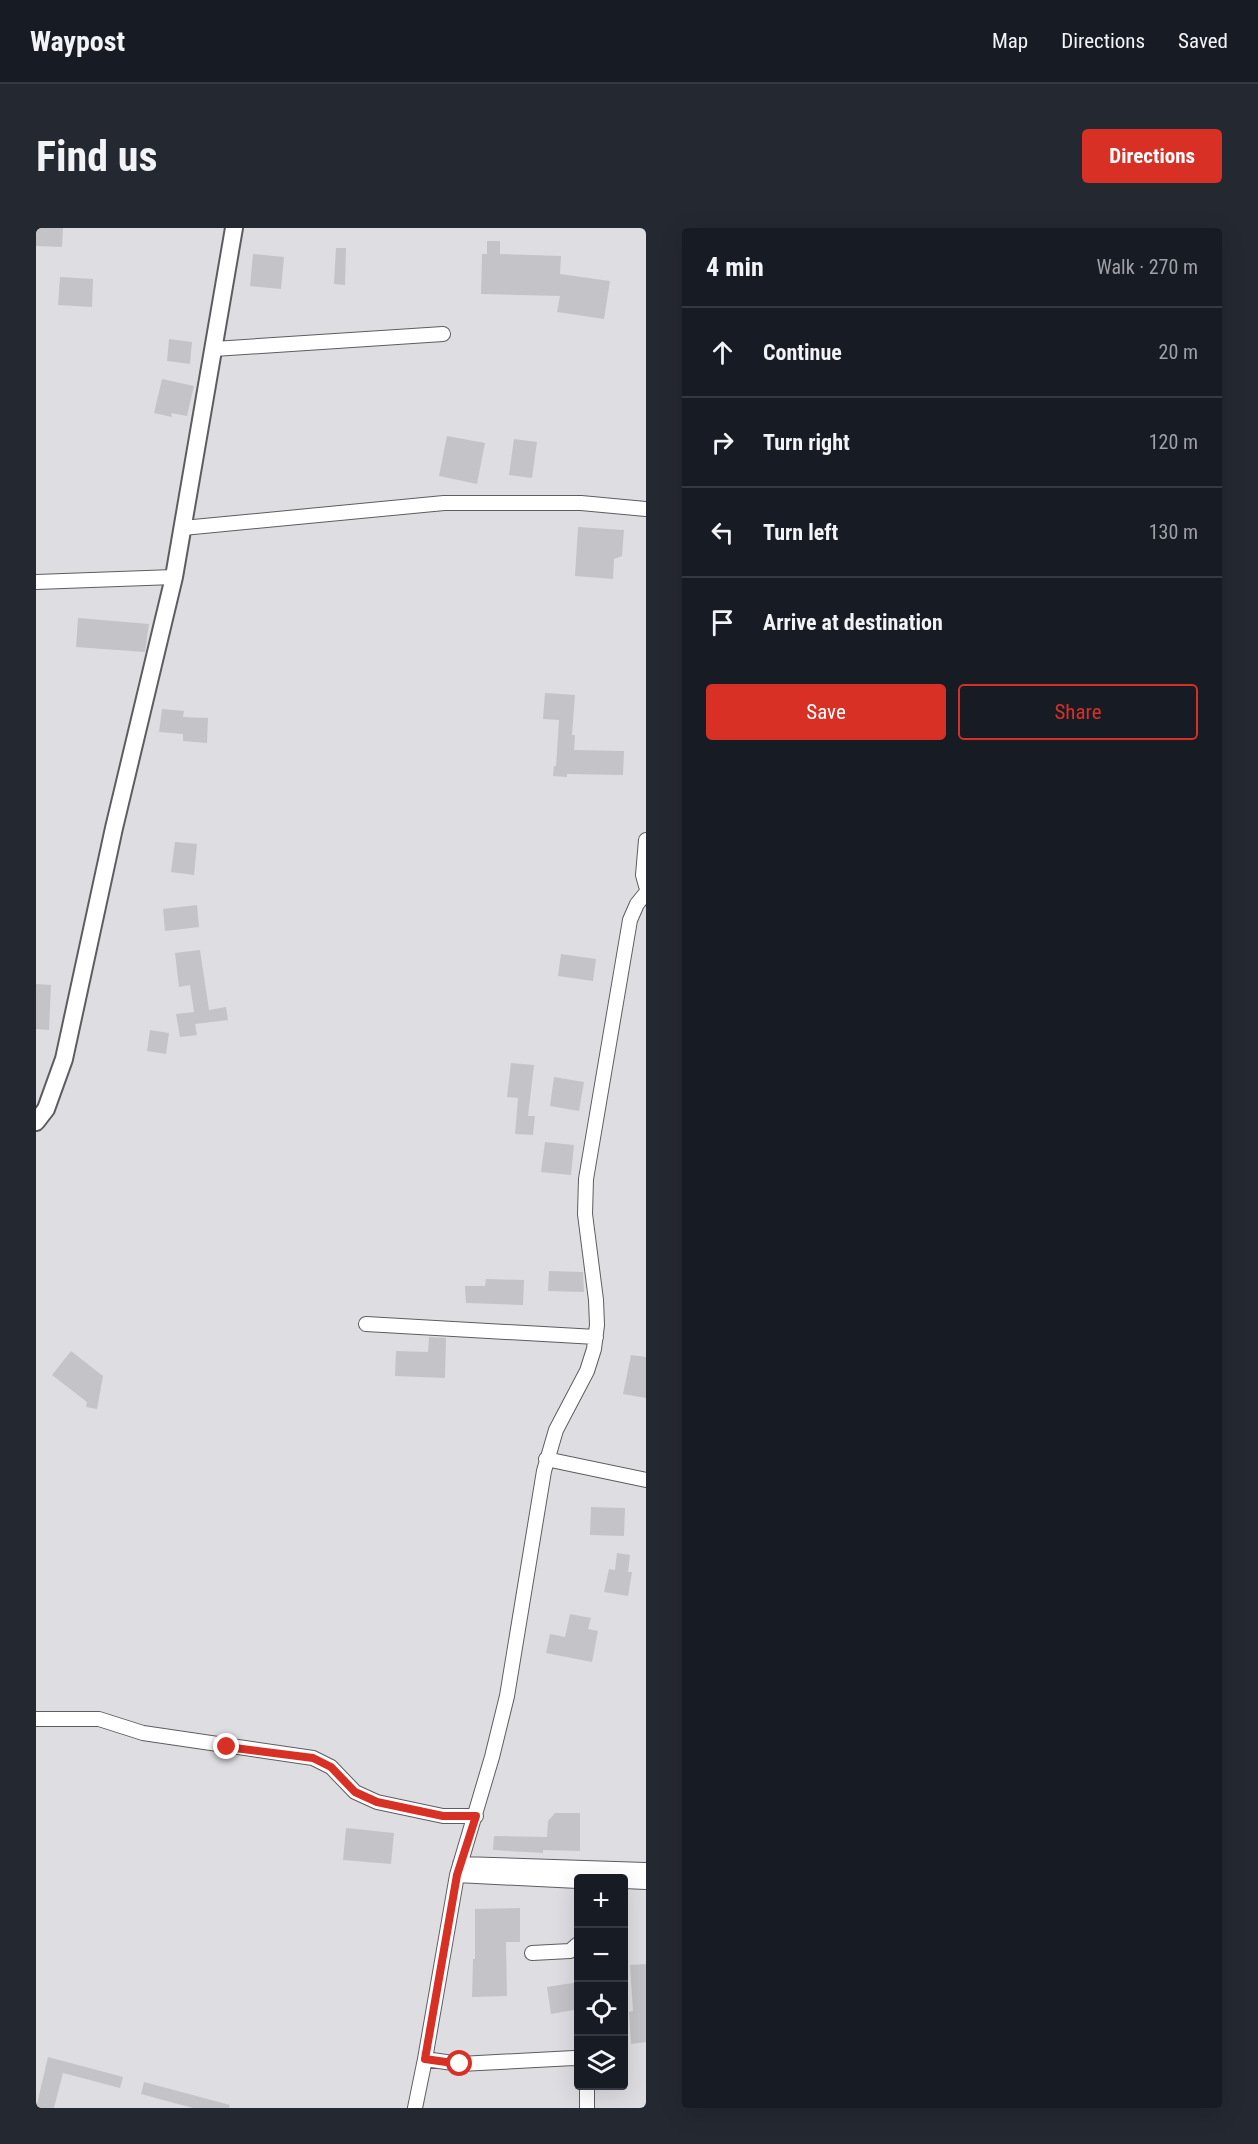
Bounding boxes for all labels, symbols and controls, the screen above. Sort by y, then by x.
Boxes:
text: Waypost [30,25,125,58]
text: Map [992,29,1028,53]
text: Directions [1061,29,1145,53]
text: Saved [1178,29,1228,53]
button: Directions [1082,129,1222,183]
text: Find us [36,132,157,181]
text: 4 min [706,252,764,282]
text: Walk · 270 m [1097,255,1198,279]
icon: ahead [706,336,739,369]
text: Continue [763,340,842,365]
text: 20 m [1159,340,1198,364]
icon: right [706,426,739,459]
text: Turn right [763,430,850,455]
text: 120 m [1149,430,1198,454]
icon: left [706,516,739,549]
text: Turn left [763,520,838,545]
text: 130 m [1149,520,1198,544]
icon: arrive [706,606,739,639]
text: Arrive at destination [763,610,943,635]
button: Save [706,684,946,740]
button: Share [958,684,1198,740]
route end [213,1733,239,1759]
map controls [574,1874,628,2090]
button: + [574,1874,628,1928]
button: − [574,1928,628,1982]
button: locate [574,1982,628,2036]
button: layers [574,2036,628,2090]
route start [446,2050,472,2076]

